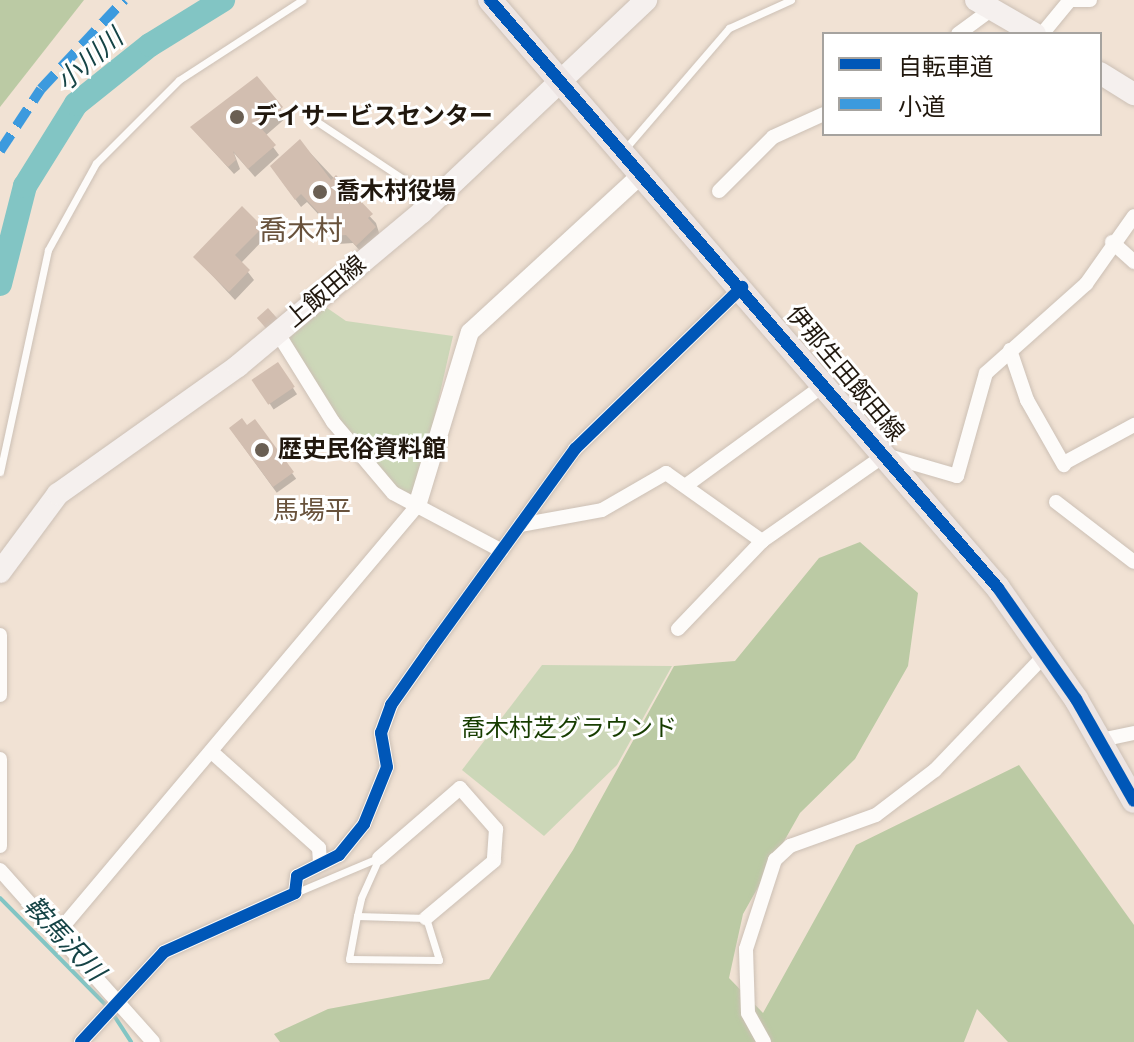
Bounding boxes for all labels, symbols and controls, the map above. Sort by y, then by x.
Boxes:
water label: 小川川 [50,23,130,97]
legend [822,32,1102,136]
text: 自転車道 [898,53,994,81]
text: 小道 [898,93,946,121]
place label: デイサービスセンター [253,103,493,131]
marker: デイサービスセンター [228,108,246,126]
place label: 喬木村役場 [336,178,456,206]
marker: 喬木村役場 [311,183,329,201]
district label: 喬木村 [259,214,343,248]
street label: 上飯田線 [280,250,372,334]
street label: 伊那生田飯田線 [780,300,910,448]
place label: 歴史民俗資料館 [278,436,446,464]
marker: 歴史民俗資料館 [253,441,271,459]
district label: 馬場平 [273,495,351,527]
park label: 喬木村芝グラウンド [461,715,677,743]
water label: 鞍馬沢川 [17,890,111,988]

